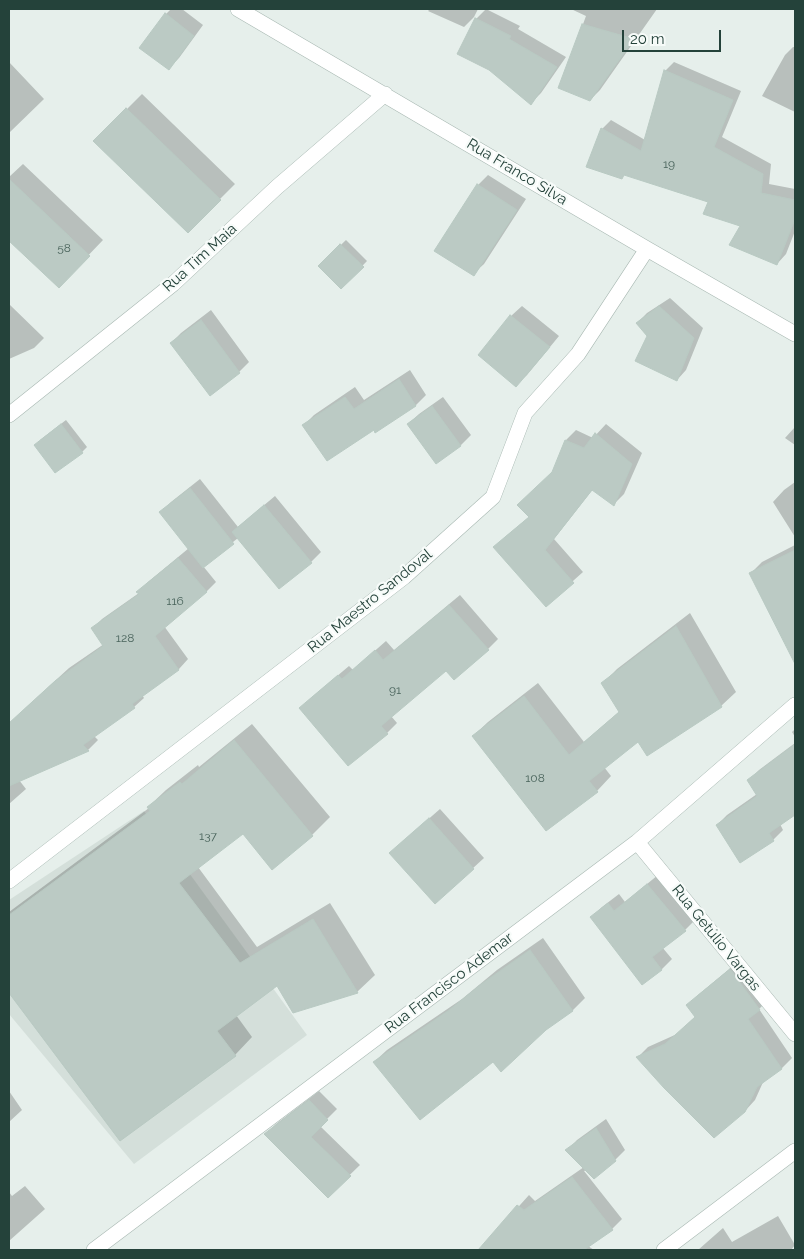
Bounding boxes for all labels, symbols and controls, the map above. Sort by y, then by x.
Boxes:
scale bar [624,20,723,52]
text: 20 m [630,30,665,48]
street label: Rua Franco Silva [463,135,571,209]
house number: 19 [663,157,675,171]
street label: Rua Tim Maia [159,220,241,296]
house number: 58 [57,241,71,255]
street label: Rua Maestro Sandoval [304,545,436,657]
house number: 116 [166,594,184,608]
house number: 128 [116,631,134,645]
house number: 91 [389,683,401,697]
house number: 108 [525,771,545,785]
house number: 137 [199,829,217,843]
street label: Rua Getúlio Vargas [668,881,764,995]
street label: Rua Francisco Ademar [381,929,517,1037]

